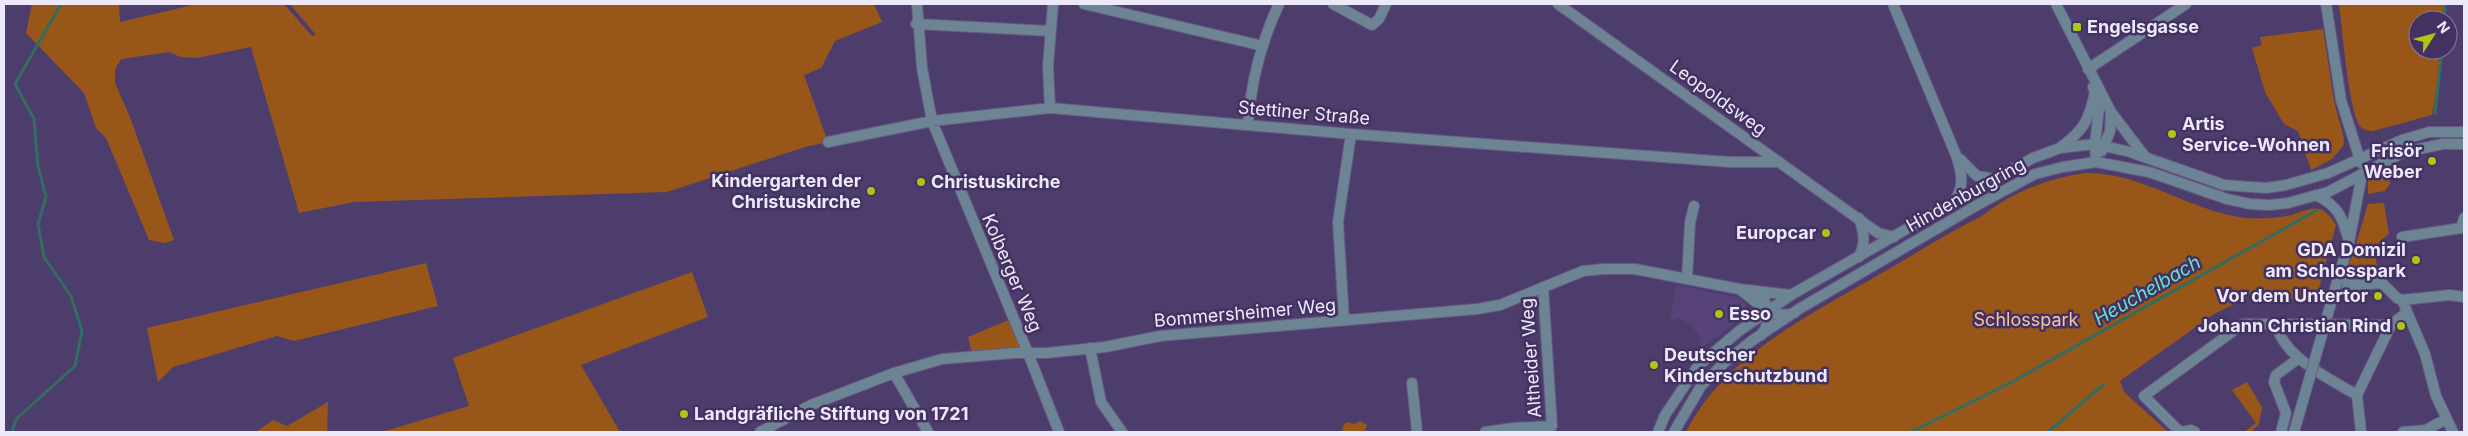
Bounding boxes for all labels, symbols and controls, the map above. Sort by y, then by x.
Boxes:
north arrow [2408,10,2458,60]
place label: Engelsgasse [2087,16,2199,37]
text: N [2434,18,2454,36]
marker: Engelsgasse [2071,21,2083,33]
street label: Leopoldsweg [1666,56,1771,140]
street label: Stettiner Straße [1237,96,1371,129]
place label: Artis Service-Wohnen [2182,113,2330,155]
marker: Artis Service-Wohnen [2166,128,2178,140]
place label: Frisör Weber [2364,140,2422,182]
street label: Hindenburgring [1903,153,2029,236]
marker: Frisör Weber [2426,155,2438,167]
place label: Kindergarten der Christuskirche [711,170,861,212]
place label: Christuskirche [931,171,1061,192]
marker: Christuskirche [915,176,927,188]
marker: Kindergarten der Christuskirche [865,185,877,197]
street label: Kolberger Weg [978,211,1047,335]
place label: Europcar [1736,222,1816,243]
marker: Europcar [1820,227,1832,239]
place label: GDA Domizil am Schlosspark [2265,239,2407,281]
water label: Heuchelbach [2090,251,2205,330]
marker: GDA Domizil am Schlosspark [2410,254,2422,266]
place label: Vor dem Untertor [2216,285,2368,306]
marker: Vor dem Untertor [2372,290,2384,302]
street label: Bommersheimer Weg [1153,294,1337,331]
street label: Altheider Weg [1516,297,1545,419]
place label: Esso [1729,303,1771,324]
marker: Esso [1713,308,1725,320]
park label: Schlosspark [1974,309,2079,330]
place label: Johann Christian Rind [2198,315,2391,336]
marker: Johann Christian Rind [2395,320,2407,332]
place label: Deutscher Kinderschutzbund [1664,344,1828,386]
marker: Deutscher Kinderschutzbund [1648,359,1660,371]
place label: Landgräfliche Stiftung von 1721 [694,403,968,424]
marker: Landgräfliche Stiftung von 1721 [678,408,690,420]

